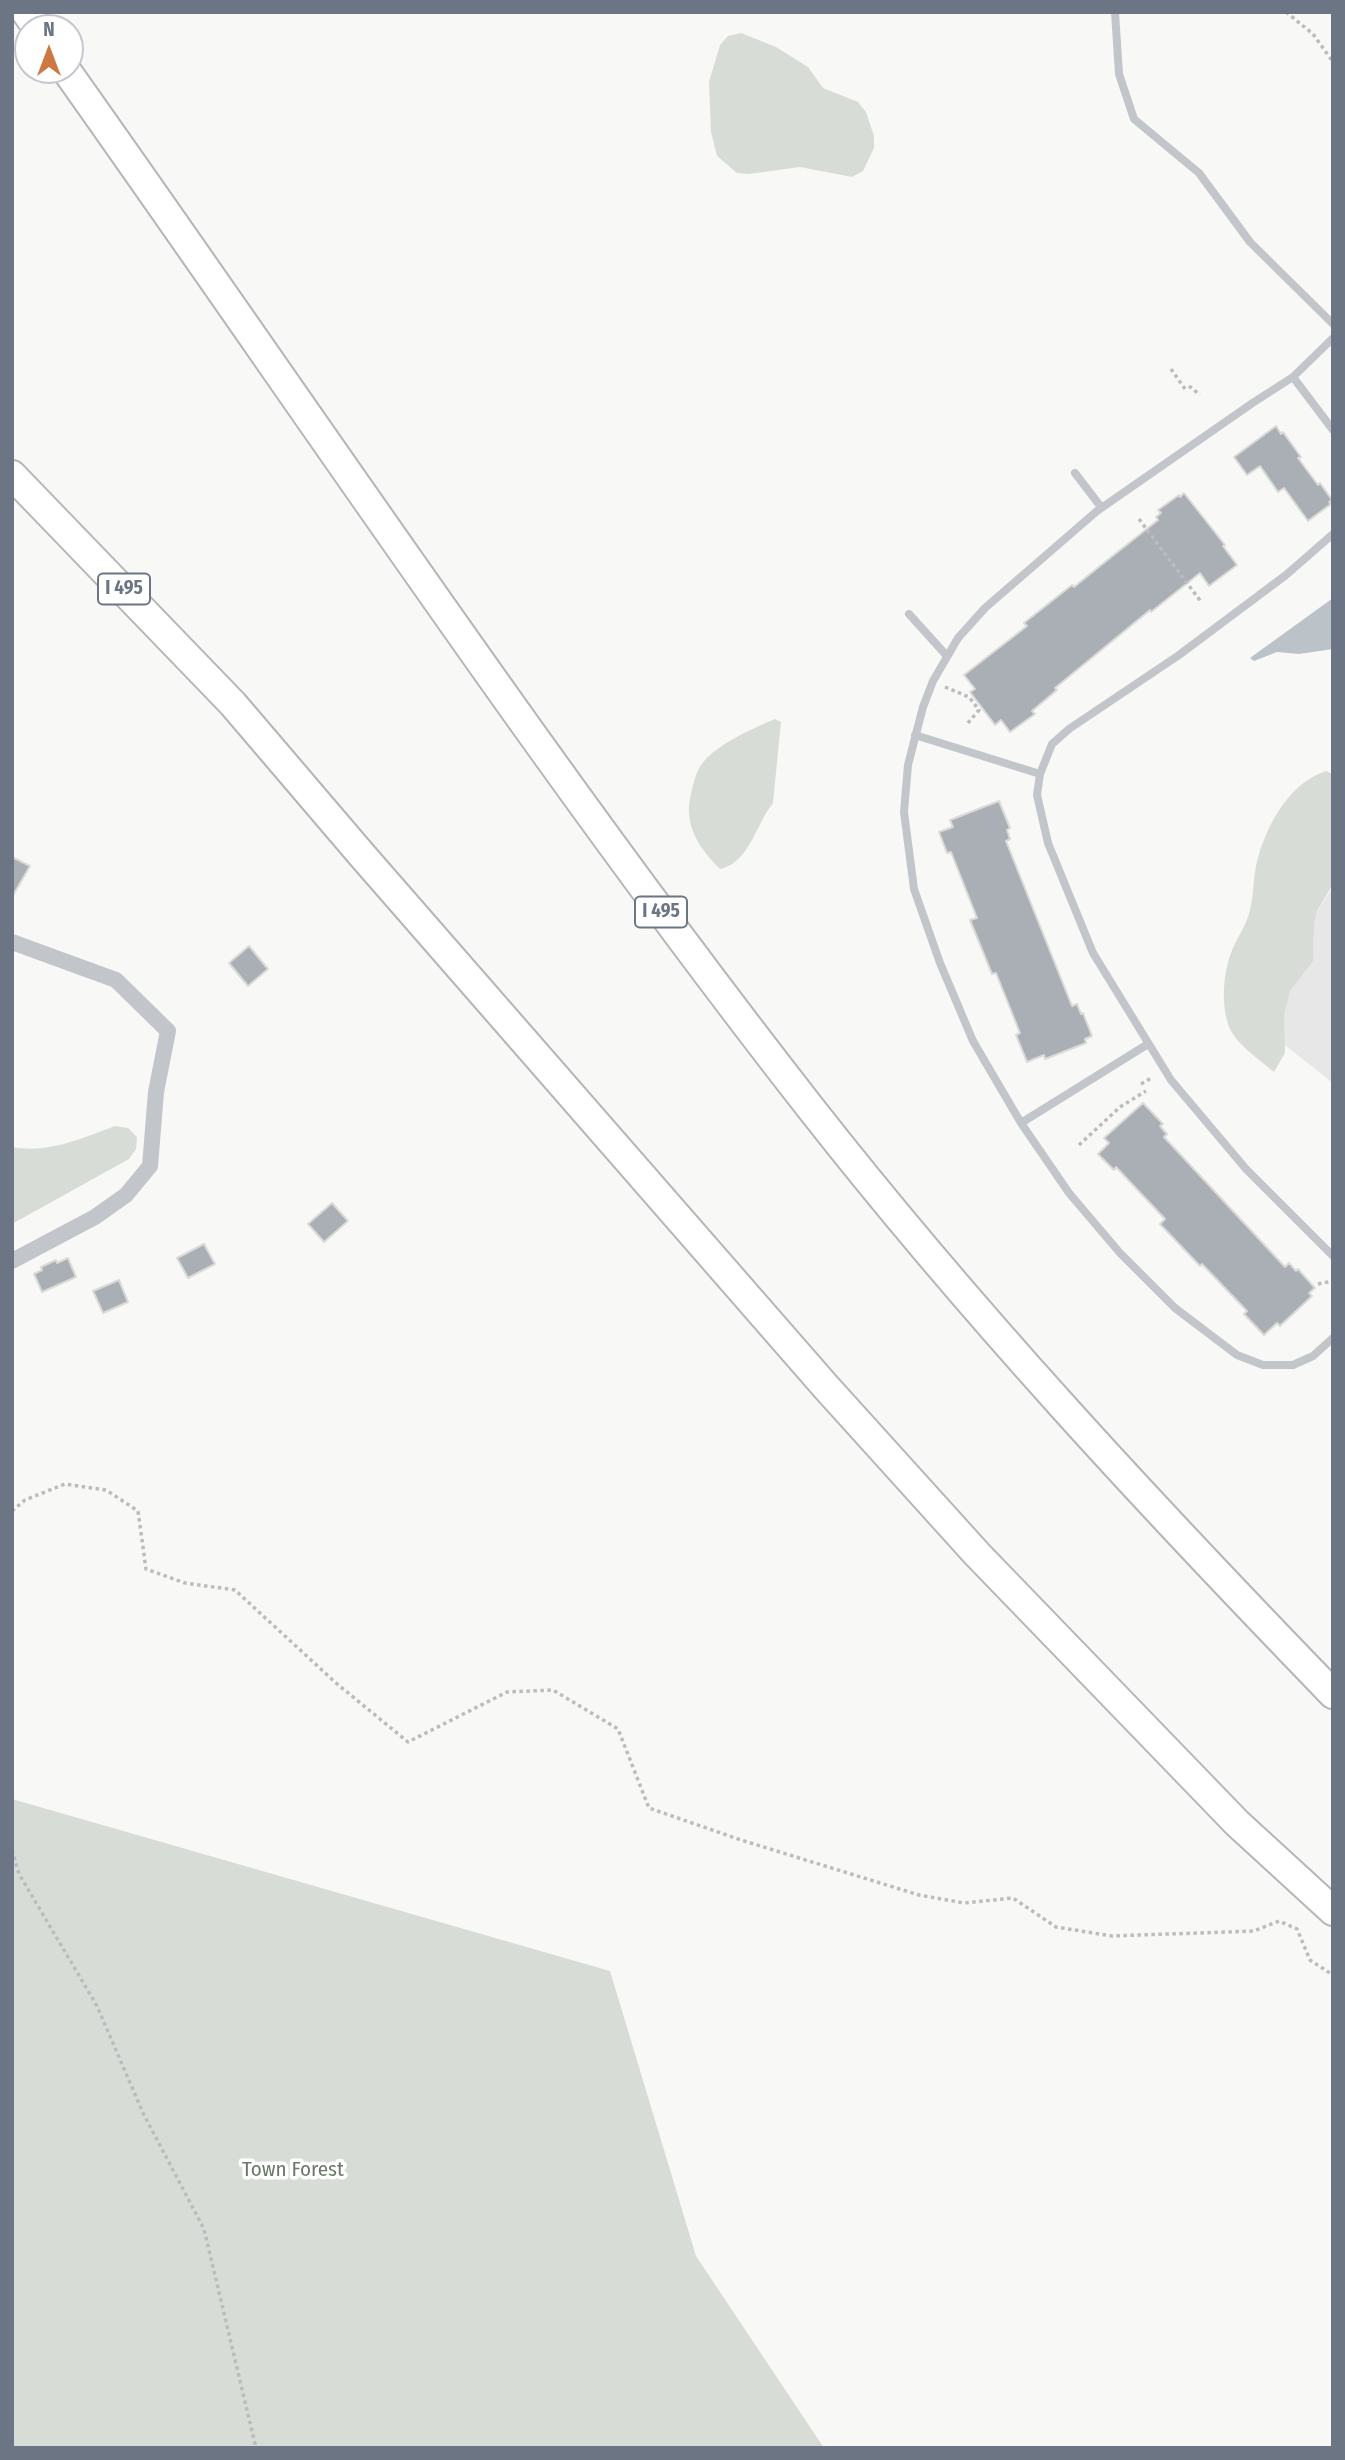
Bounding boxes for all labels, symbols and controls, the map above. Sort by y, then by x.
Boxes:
north arrow [14,14,84,84]
text: N [43,18,55,41]
road number: I 495 [98,574,150,604]
road number: I 495 [635,896,687,928]
park label: Town Forest [242,2157,344,2183]

